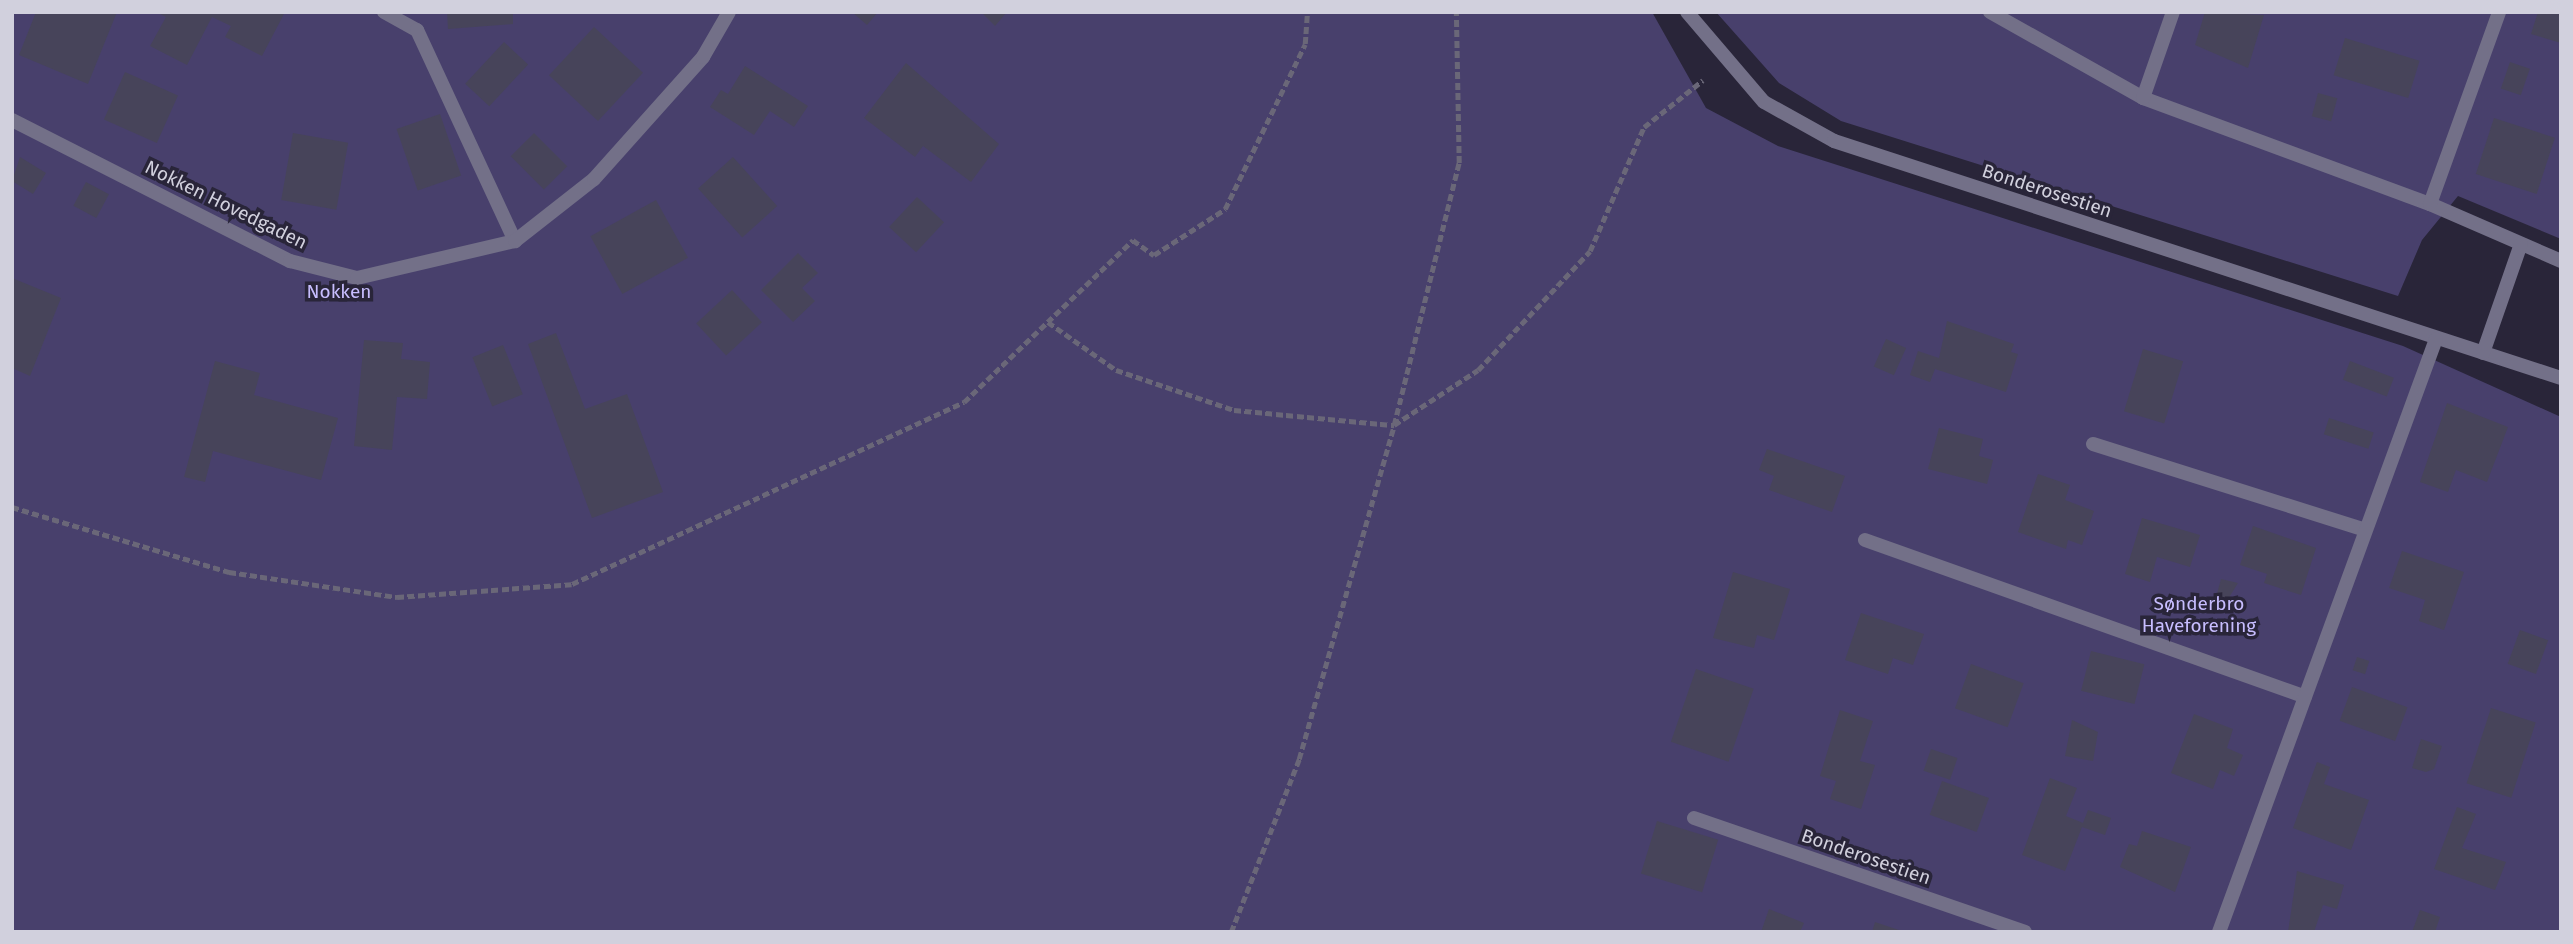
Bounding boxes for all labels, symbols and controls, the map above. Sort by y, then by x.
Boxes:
street label: Nokken Hovedgaden [141,156,311,254]
street label: Bonderosestien [1979,159,2115,223]
park label: Nokken [307,281,371,303]
park label: Sønderbro Haveforening [2142,593,2256,637]
street label: Bonderosestien [1798,824,1934,890]

